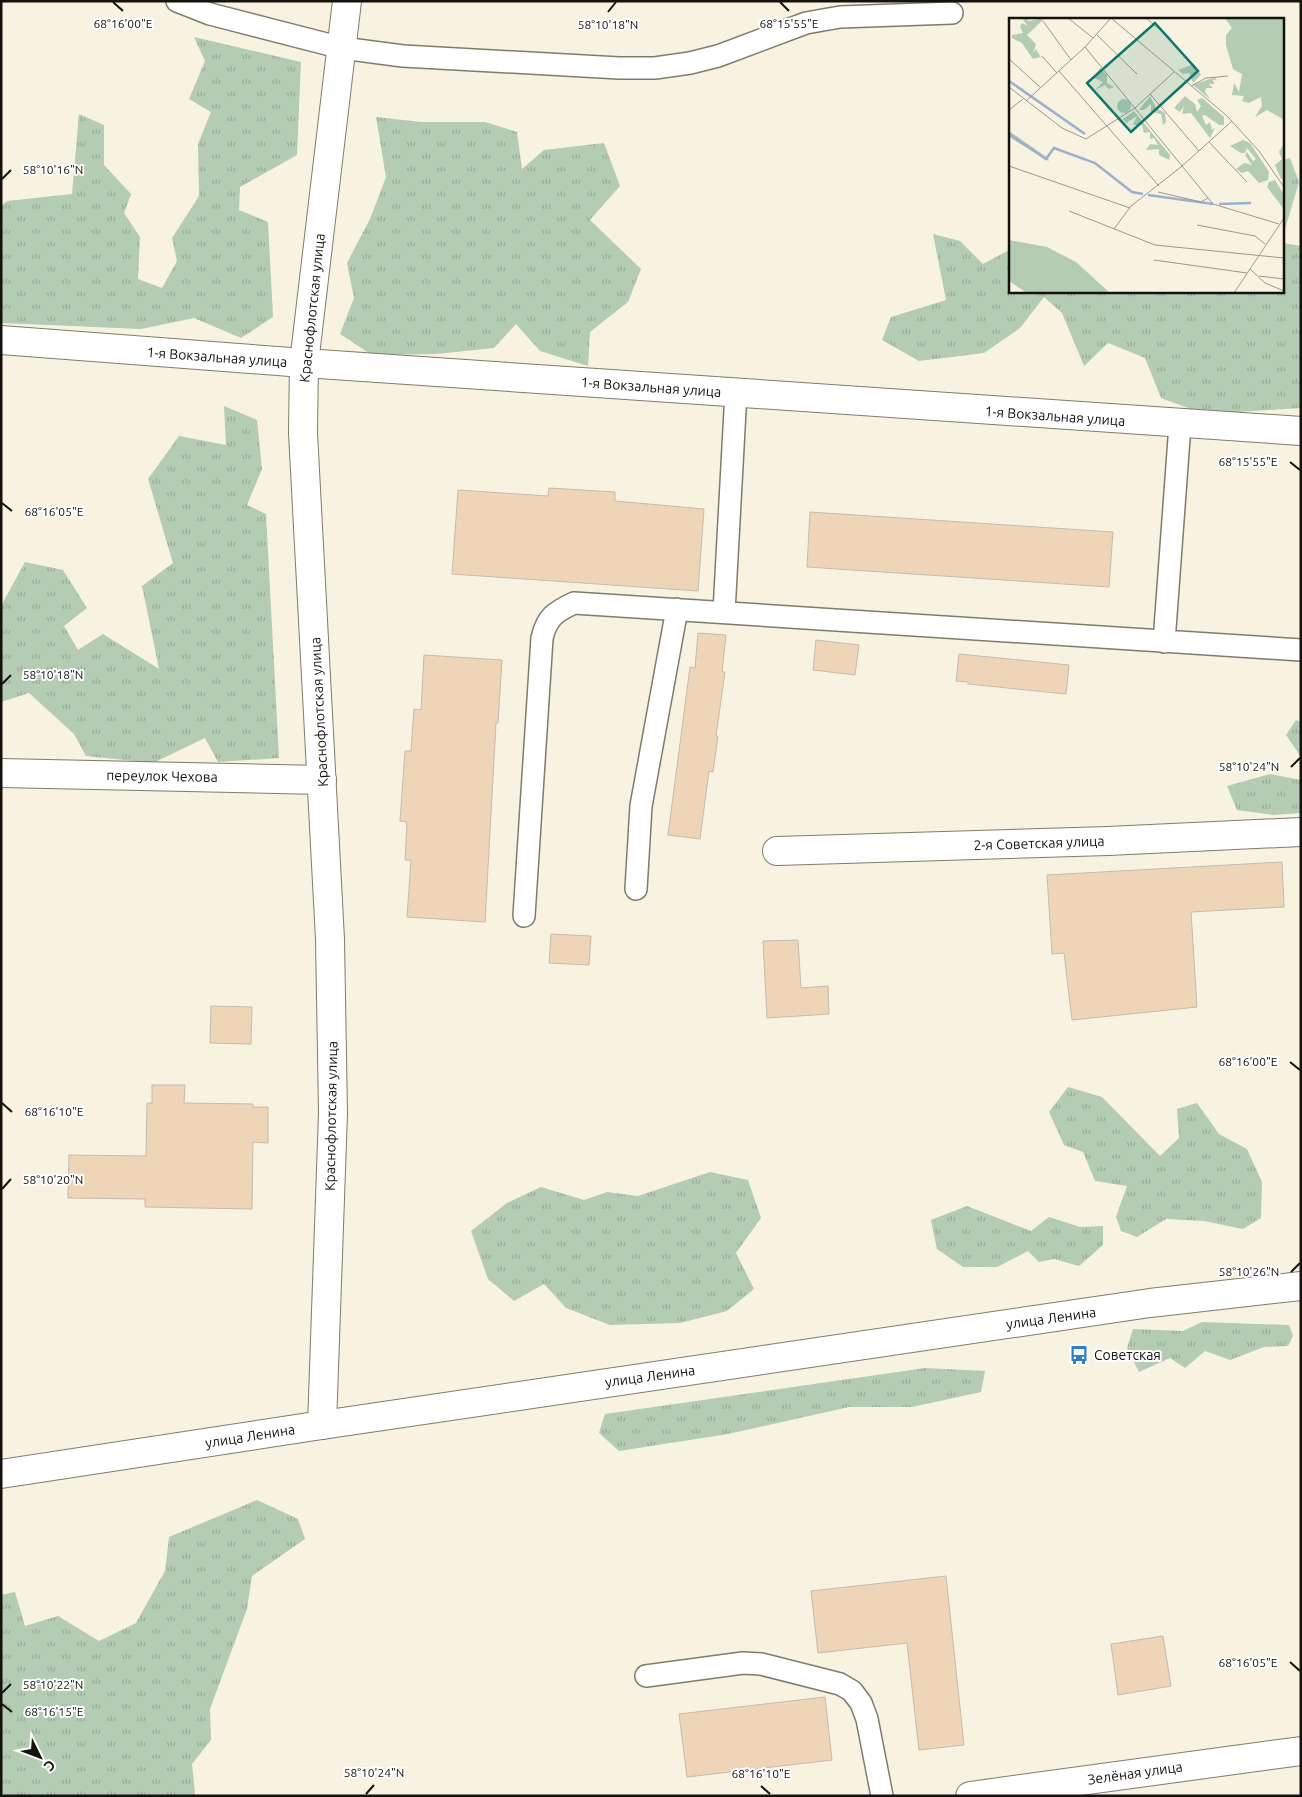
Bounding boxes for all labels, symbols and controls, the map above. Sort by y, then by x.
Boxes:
text: 68°16'00"E [94,17,153,30]
text: 68°15'55"E [760,17,819,30]
text: 58°10'18"N [578,18,638,31]
inset map [1009,18,1284,292]
text: 58°10'16"N [23,163,83,176]
street label: Краснофлотская улица [296,233,328,383]
street label: 1-я Вокзальная улица [146,344,288,370]
street label: 1-я Вокзальная улица [580,374,722,400]
street label: 1-я Вокзальная улица [984,403,1126,429]
text: 68°15'55"E [1219,455,1278,468]
text: 68°16'05"E [25,505,84,518]
street label: Краснофлотская улица [307,637,331,787]
text: 58°10'18"N [23,668,83,681]
text: 58°10'24"N [1219,760,1279,773]
street label: переулок Чехова [106,767,218,785]
street label: 2-я Советская улица [973,833,1105,853]
street label: Краснофлотская улица [322,1041,340,1191]
text: 68°16'00"E [1219,1055,1278,1068]
text: 68°16'10"E [25,1105,84,1118]
text: 58°10'20"N [23,1173,83,1186]
text: 58°10'26"N [1219,1265,1279,1278]
street label: улица Ленина [1005,1304,1097,1332]
bus stop icon: Советская [1068,1344,1090,1366]
place label: Советская [1094,1347,1161,1363]
street label: улица Ленина [604,1362,696,1390]
street label: улица Ленина [204,1421,296,1451]
text: 68°16'05"E [1219,1656,1278,1669]
text: 58°10'22"N [23,1678,83,1691]
text: 68°16'15"E [25,1705,84,1718]
north arrow [15,1732,65,1782]
text: С [41,1757,59,1774]
street label: Зелёная улица [1086,1758,1184,1788]
text: 58°10'24"N [344,1766,404,1779]
text: 68°16'10"E [732,1767,791,1780]

